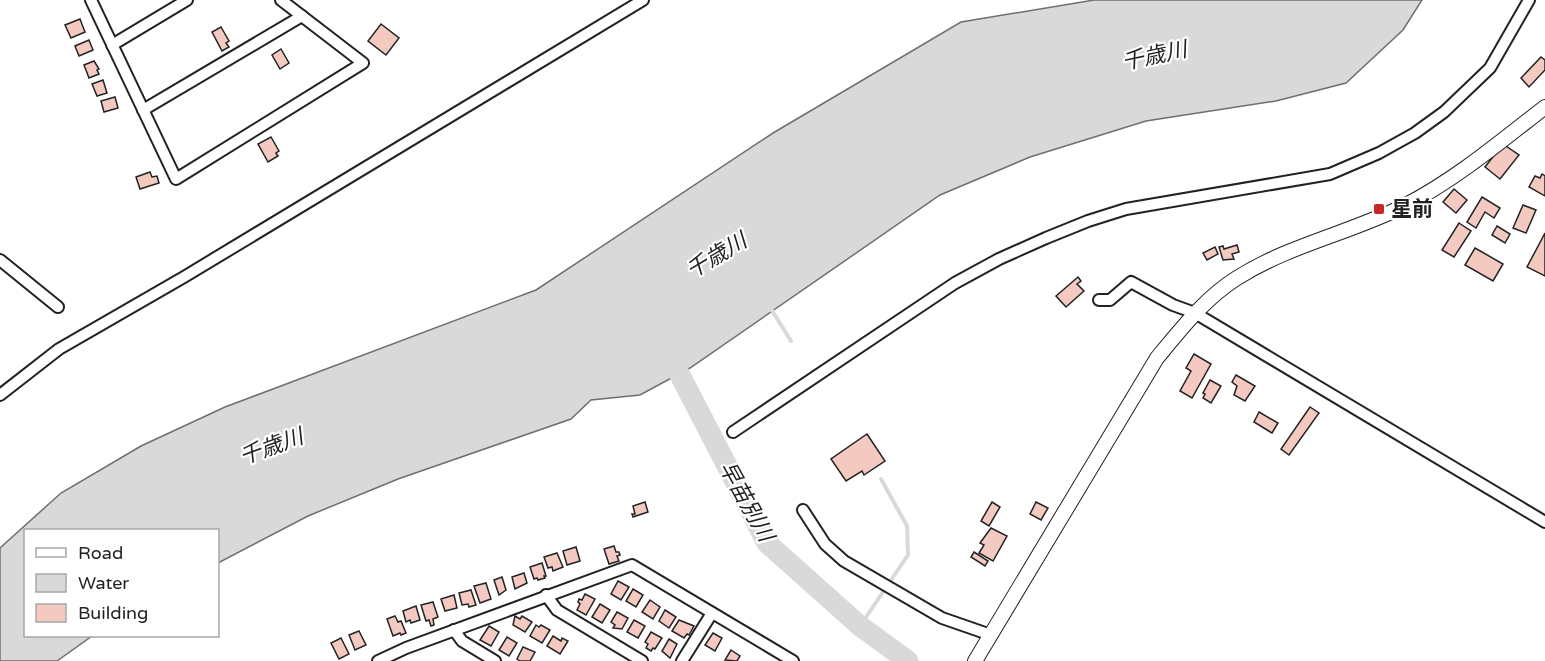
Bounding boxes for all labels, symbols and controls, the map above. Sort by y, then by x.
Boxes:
water label: 千歳川 [1119,36,1191,76]
place label: 星前 [1391,197,1433,222]
marker: 星前 [1372,202,1386,216]
water label: 千歳川 [682,227,753,284]
water label: 千歳川 [236,423,309,470]
water label: 早苗別川 [713,457,780,548]
legend [24,529,219,637]
text: Road [78,542,123,564]
text: Water [78,572,129,594]
text: Building [78,602,148,624]

